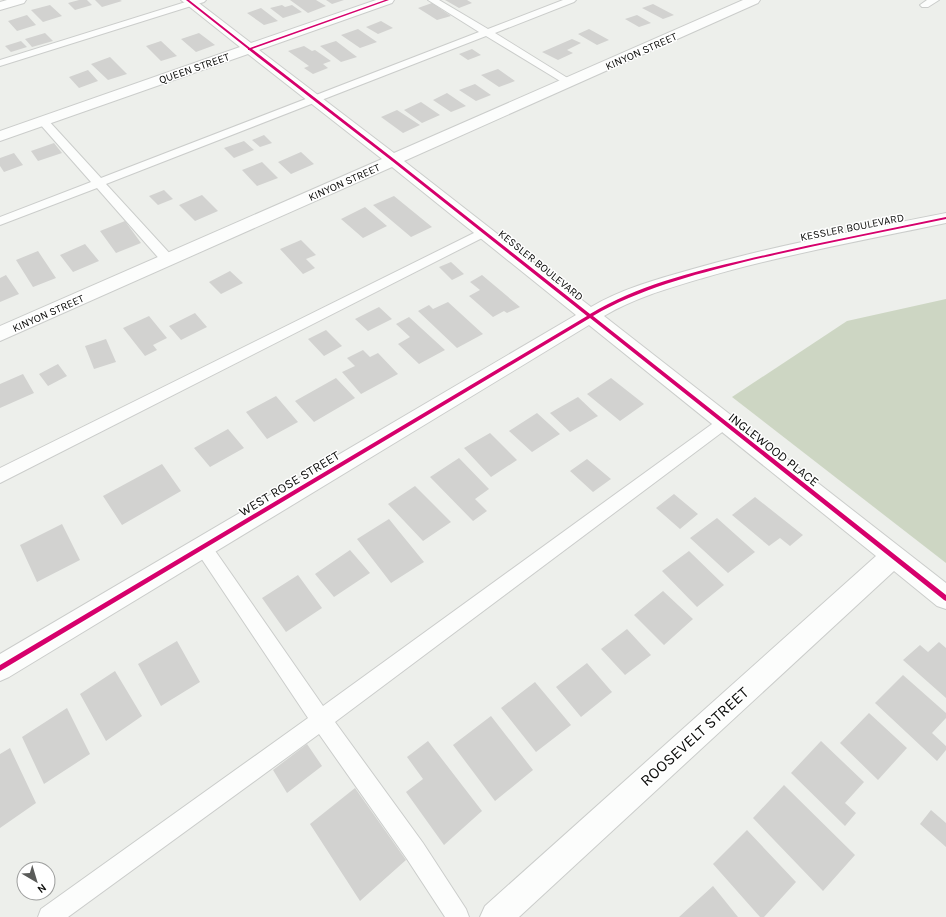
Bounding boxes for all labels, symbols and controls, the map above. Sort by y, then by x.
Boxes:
street label: KINYON STREET [603,30,680,73]
street label: QUEEN STREET [157,50,232,87]
street label: KINYON STREET [306,161,383,204]
street label: KESSLER BOULEVARD [799,211,905,244]
street label: KESSLER BOULEVARD [496,227,586,304]
street label: KINYON STREET [10,292,87,335]
street label: INGLEWOOD PLACE [726,410,822,489]
street label: WEST ROSE STREET [236,447,343,519]
street label: ROOSEVELT STREET [636,683,752,790]
north arrow [16,861,56,901]
text: N [35,881,49,896]

